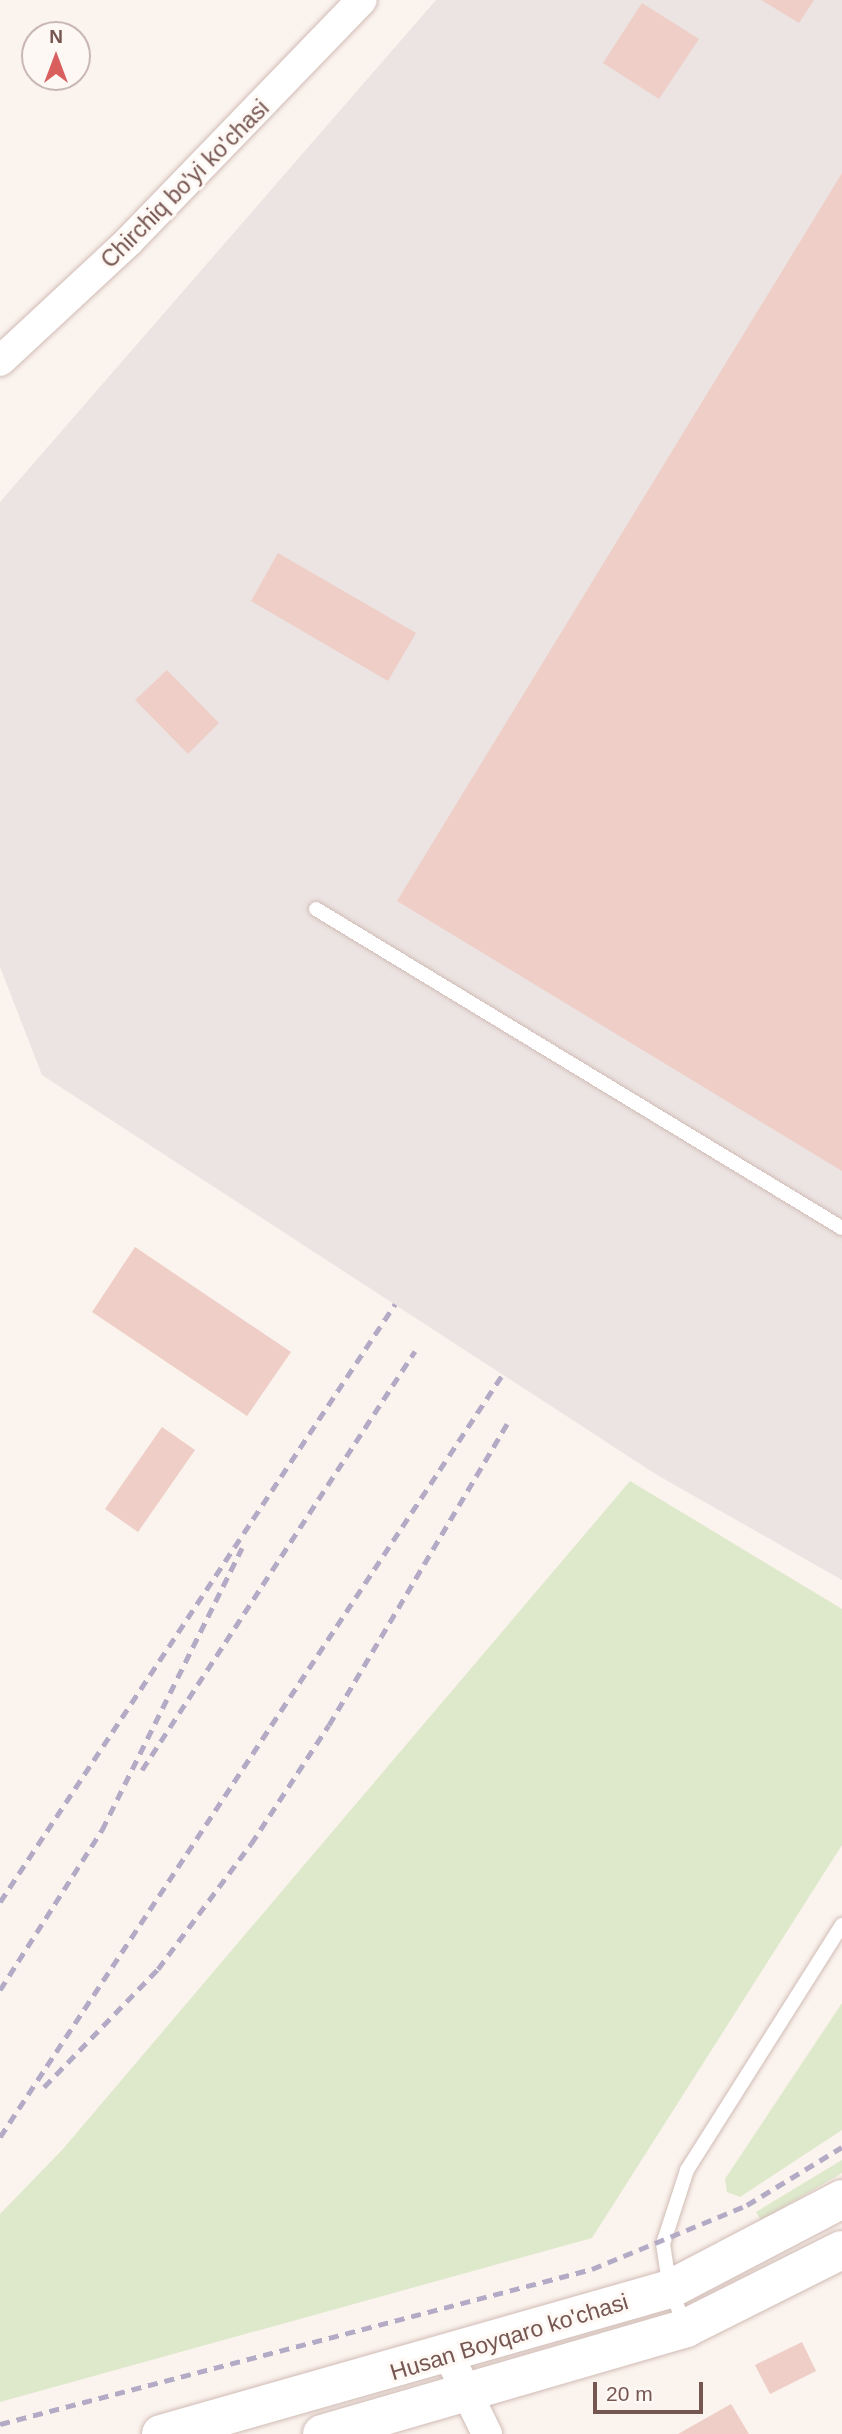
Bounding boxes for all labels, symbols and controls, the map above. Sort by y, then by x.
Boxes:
north arrow [21,21,91,91]
text: N [49,26,63,47]
street label: Chirchiq bo'yi ko'chasi [95,94,275,274]
street label: Husan Boyqaro ko'chasi [387,2288,631,2386]
scale bar [597,2368,707,2412]
text: 20 m [606,2382,653,2405]

